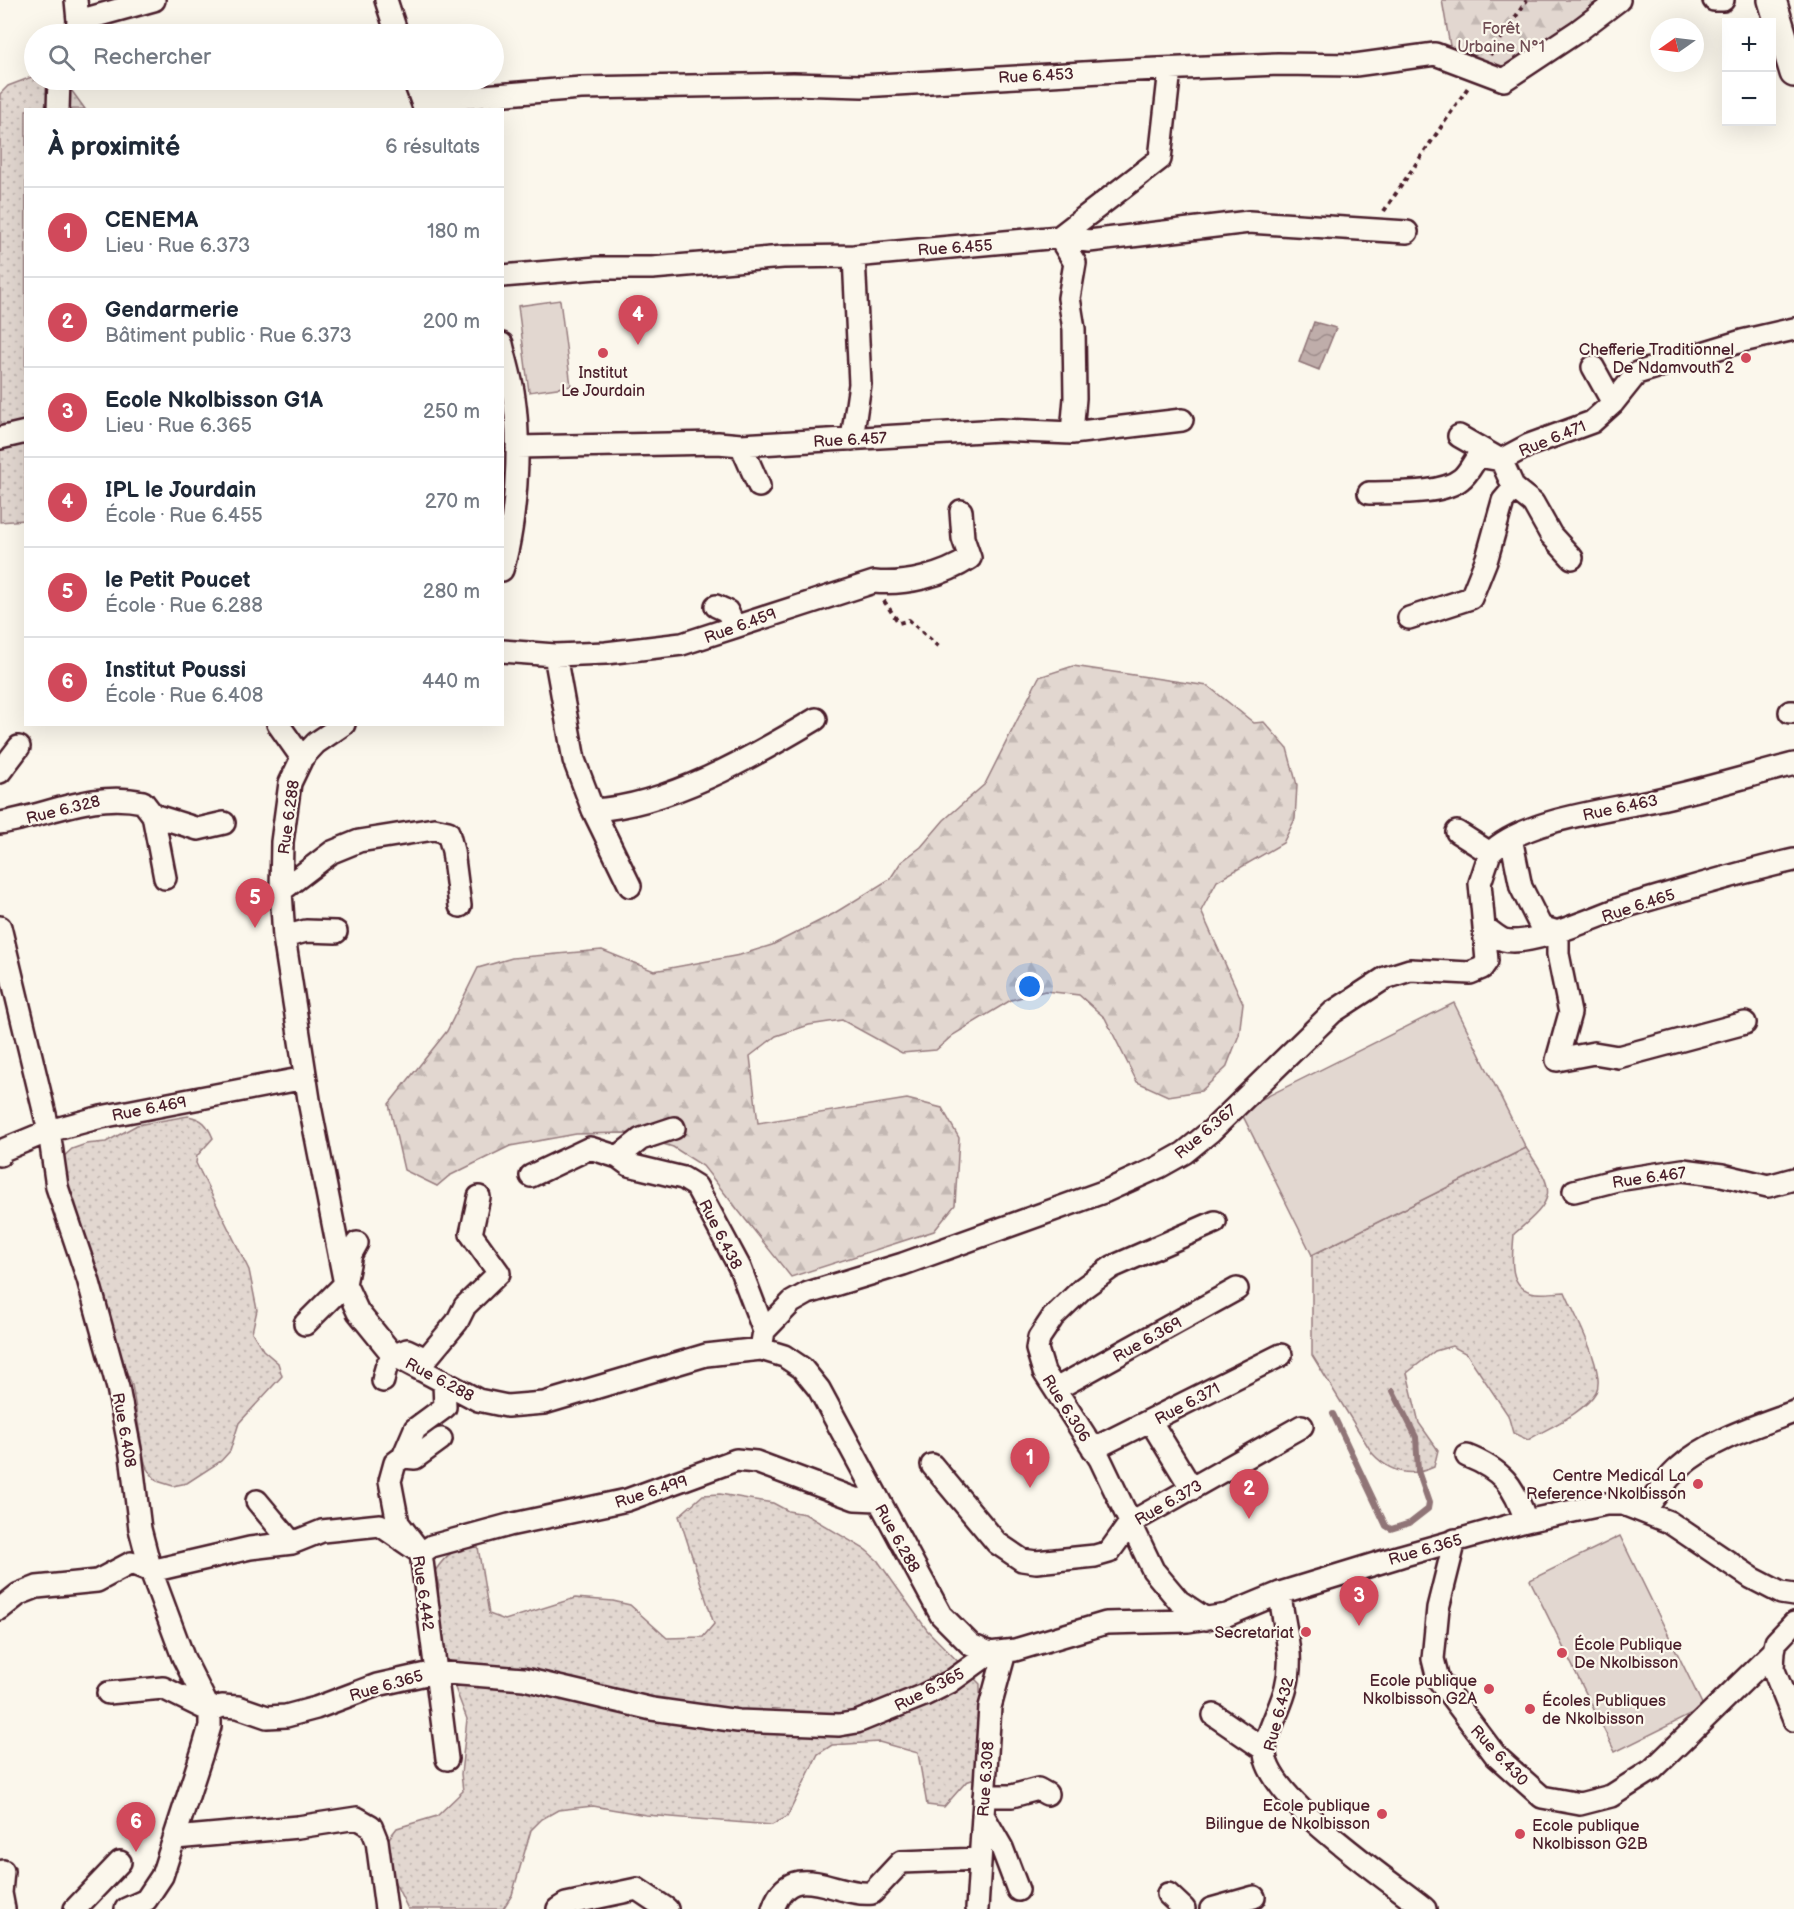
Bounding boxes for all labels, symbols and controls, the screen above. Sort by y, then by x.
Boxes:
north arrow [1650,18,1704,72]
map controls [1722,18,1776,126]
button: + [1722,18,1776,72]
park label: Forêt Urbaine N°1 [1457,20,1545,57]
search box [24,24,504,90]
icon: search [45,41,78,74]
text: Rechercher [93,44,211,71]
street label: Rue 6.453 [998,65,1075,88]
button: − [1722,72,1776,126]
text: À proximité [48,132,180,163]
text: 6 résultats [385,135,480,159]
text: CENEMA [105,207,198,234]
text: 1 [63,220,72,244]
text: 180 m [427,220,480,244]
text: Lieu · Rue 6.373 [105,234,250,258]
street label: Rue 6.455 [917,236,993,261]
pin: 4 [618,296,658,345]
text: Gendarmerie [105,297,239,324]
text: 2 [62,310,73,334]
text: 200 m [423,310,480,334]
text: Bâtiment public · Rue 6.373 [105,324,352,348]
place label: Chefferie Traditionnel De Ndamvouth 2 [1579,341,1735,378]
marker: Institut Le Jourdain [596,346,610,360]
marker: Chefferie Traditionnel De Ndamvouth 2 [1739,351,1753,365]
place label: Institut Le Jourdain [561,364,645,401]
text: Ecole Nkolbisson G1A [105,387,323,414]
text: 3 [62,400,73,424]
text: 250 m [423,400,480,424]
text: Lieu · Rue 6.365 [105,414,252,438]
street label: Rue 6.471 [1516,417,1589,461]
street label: Rue 6.457 [813,429,888,452]
text: IPL le Jourdain [105,477,256,504]
text: 4 [62,490,73,514]
text: 270 m [425,490,480,514]
text: École · Rue 6.455 [105,504,263,528]
text: le Petit Poucet [105,567,250,594]
text: 5 [62,580,73,604]
text: 280 m [423,580,480,604]
text: École · Rue 6.288 [105,594,263,618]
street label: Rue 6.459 [702,605,779,648]
text: Institut Poussi [105,657,246,684]
text: 6 [61,670,74,694]
text: 440 m [422,670,480,694]
text: École · Rue 6.408 [105,684,263,708]
street label: Rue 6.288 [275,779,304,856]
street label: Rue 6.463 [1581,791,1660,826]
street label: Rue 6.328 [24,792,102,829]
pin: 5 [236,878,274,928]
street label: Rue 6.465 [1600,886,1677,927]
your location [1015,972,1044,1001]
street label: Rue 6.469 [110,1093,188,1126]
street label: Rue 6.367 [1171,1101,1241,1163]
street label: Rue 6.467 [1611,1164,1688,1193]
street label: Rue 6.438 [694,1197,745,1273]
street label: Rue 6.369 [1110,1314,1186,1367]
street label: Rue 6.288 [402,1354,477,1406]
street label: Rue 6.306 [1038,1372,1094,1446]
street label: Rue 6.371 [1152,1379,1223,1429]
street label: Rue 6.408 [108,1391,139,1469]
pin: 1 [1010,1438,1050,1488]
place label: Centre Medical La Reference Nkolbisson [1526,1467,1686,1504]
pin: 2 [1230,1470,1268,1519]
street label: Rue 6.499 [613,1472,690,1513]
street label: Rue 6.373 [1132,1476,1206,1530]
marker: Centre Medical La Reference Nkolbisson [1691,1477,1705,1491]
street label: Rue 6.288 [870,1501,923,1576]
street label: Rue 6.365 [1386,1531,1464,1570]
street label: Rue 6.442 [408,1554,437,1633]
pin: 3 [1340,1576,1378,1626]
place label: Secretariat [1214,1624,1294,1643]
marker: Secretariat [1299,1625,1313,1639]
place label: École Publique De Nkolbisson [1574,1634,1683,1673]
marker: École Publique De Nkolbisson [1555,1646,1569,1660]
street label: Rue 6.365 [892,1665,968,1716]
street label: Rue 6.365 [347,1667,425,1706]
place label: Ecole publique Nkolbisson G2A [1363,1672,1478,1709]
street label: Rue 6.432 [1260,1675,1299,1754]
marker: Ecole publique Nkolbisson G2A [1482,1682,1496,1696]
place label: Écoles Publiques de Nkolbisson [1542,1690,1666,1729]
marker: Écoles Publiques de Nkolbisson [1523,1702,1537,1716]
street label: Rue 6.430 [1466,1722,1532,1790]
street label: Rue 6.308 [974,1741,999,1817]
place label: Ecole publique Bilingue de Nkolbisson [1205,1797,1371,1834]
pin: 6 [116,1802,156,1852]
marker: Ecole publique Bilingue de Nkolbisson [1375,1807,1389,1821]
place label: Ecole publique Nkolbisson G2B [1532,1817,1648,1854]
marker: Ecole publique Nkolbisson G2B [1513,1827,1527,1841]

